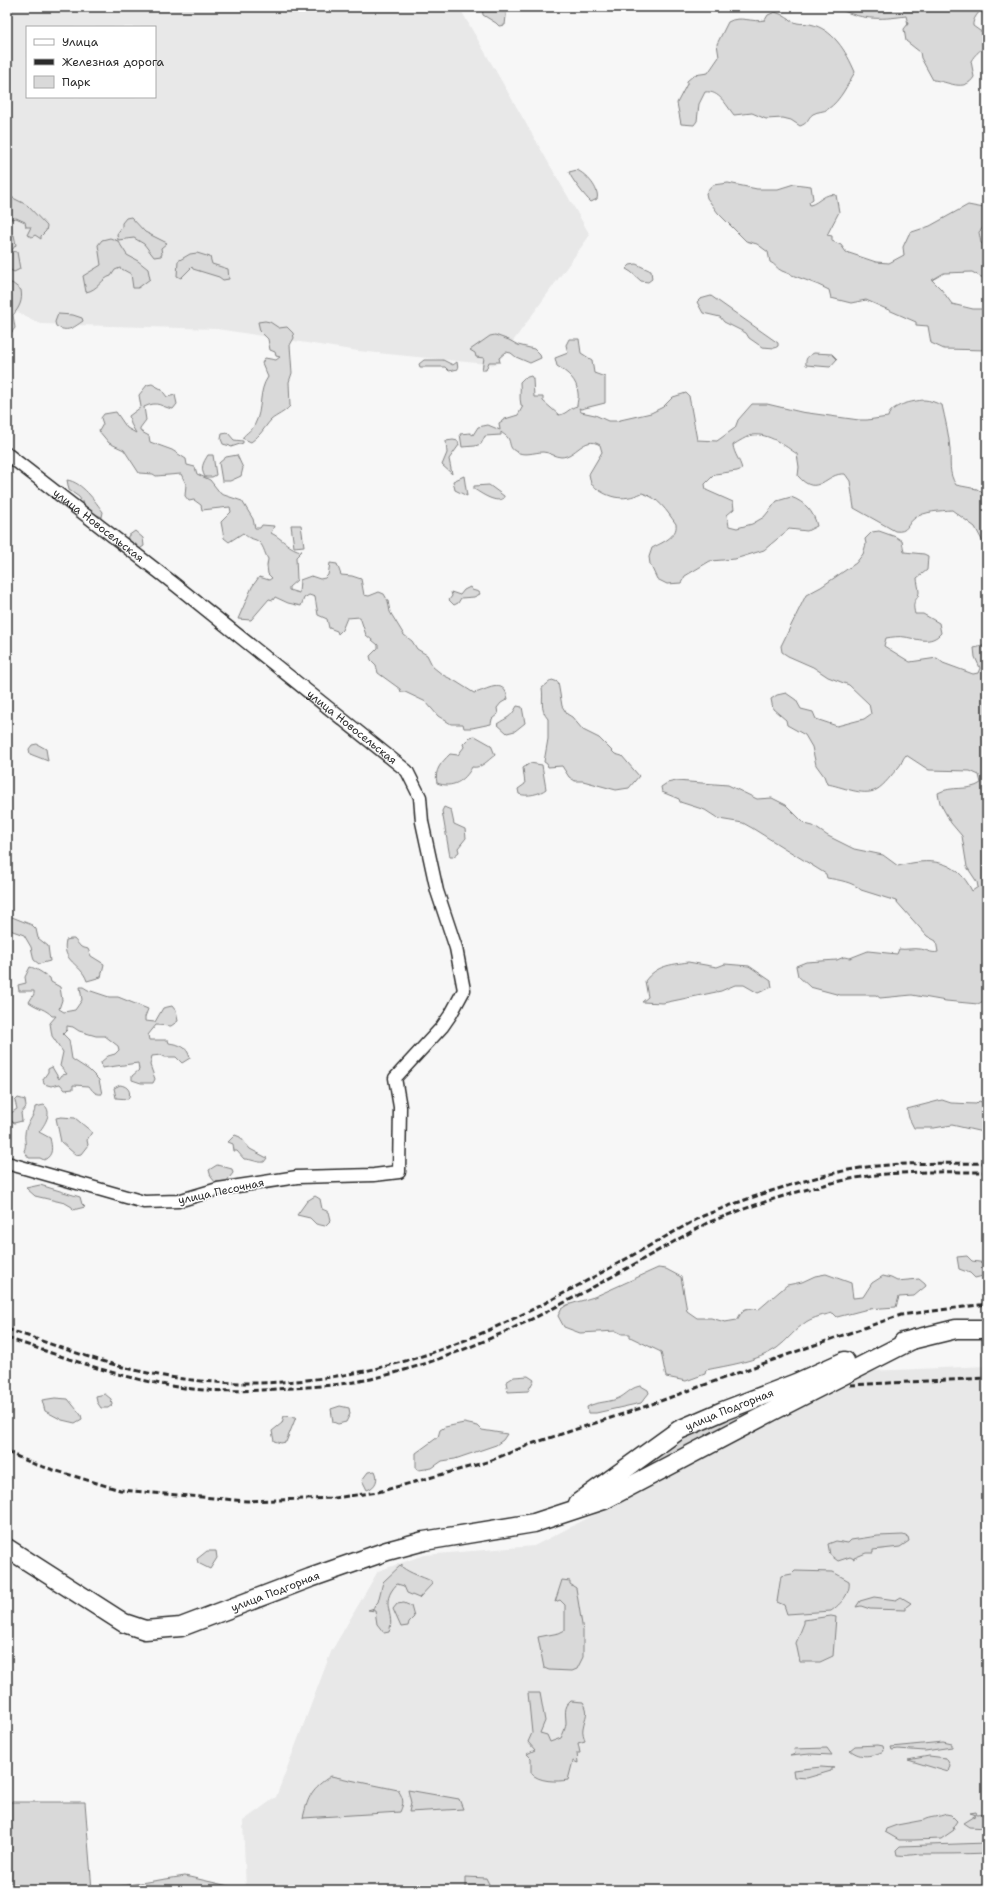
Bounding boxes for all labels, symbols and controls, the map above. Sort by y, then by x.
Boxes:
legend [26,26,156,98]
text: Улица [62,34,99,50]
text: Железная дорога [62,54,165,70]
text: Парк [62,74,91,90]
street label: улица Новосельская [50,486,147,566]
street label: улица Новосельская [304,687,400,768]
street label: улица Песочная [177,1175,265,1208]
street label: улица Подгорная [683,1385,776,1434]
street label: улица Подгорная [229,1568,322,1615]

